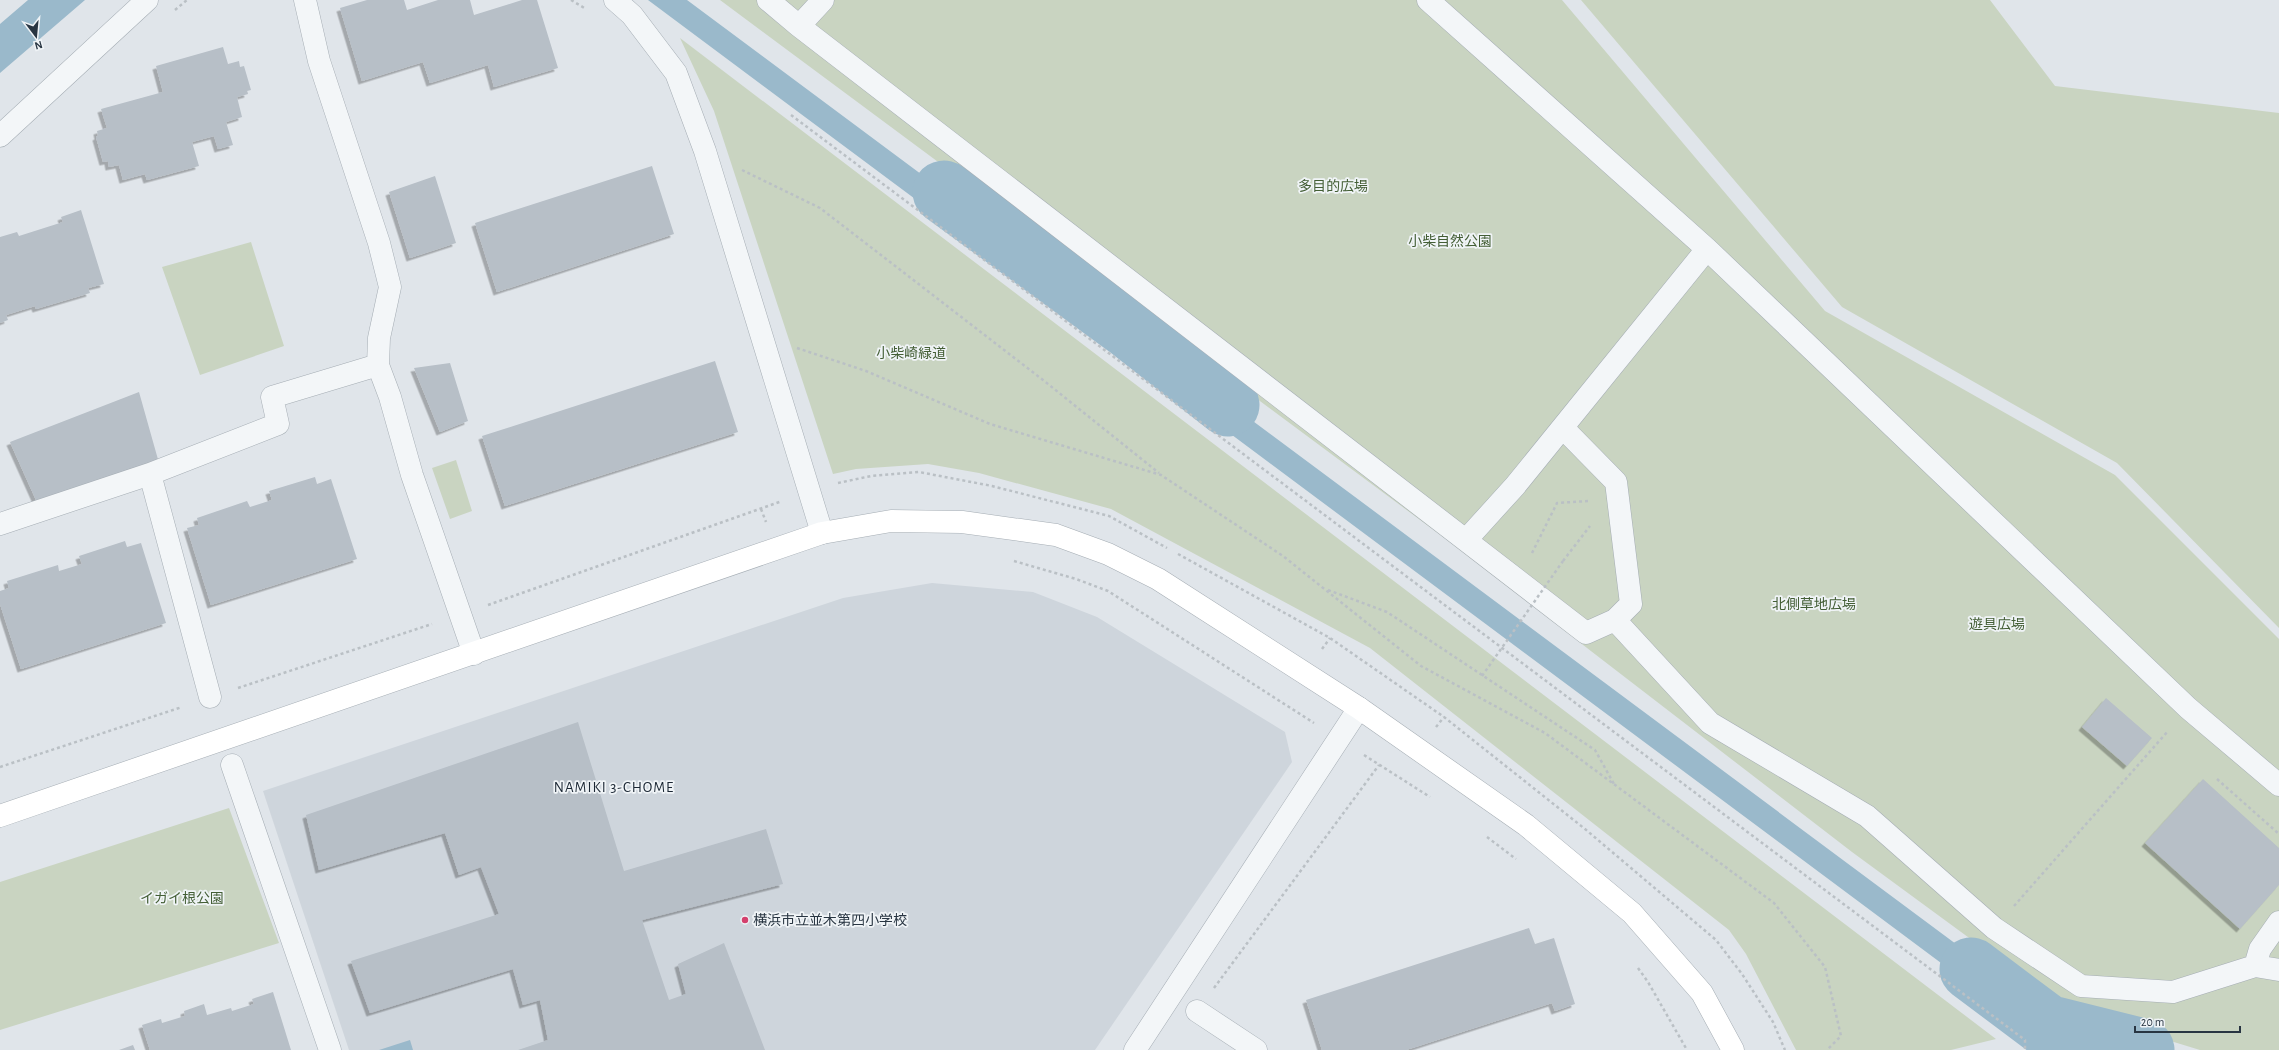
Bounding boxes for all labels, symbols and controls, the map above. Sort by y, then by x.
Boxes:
north arrow [16,16,56,56]
text: N [33,39,44,51]
park label: 多目的広場 [1298,178,1368,194]
park label: 小柴自然公園 [1408,233,1492,249]
park label: 小柴崎緑道 [876,346,946,361]
park label: 北側草地広場 [1772,596,1856,612]
park label: 遊具広場 [1969,616,2025,632]
district label: NAMIKI 3-CHOME [554,780,674,795]
park label: イガイ根公園 [140,891,224,906]
place label: 横浜市立並木第四小学校 [753,912,907,928]
marker: 横浜市立並木第四小学校 [740,915,750,925]
scale bar [2135,1008,2240,1034]
text: 20 m [2141,1016,2164,1028]

